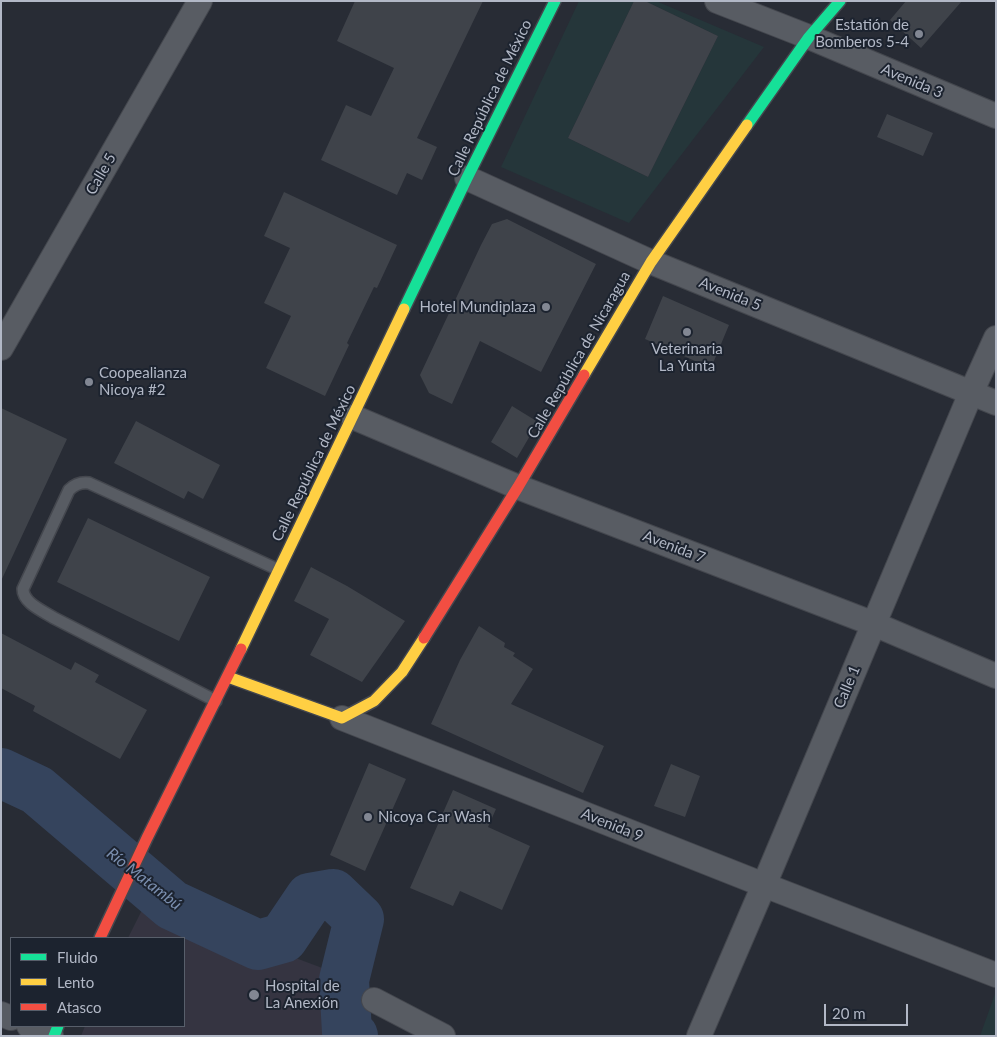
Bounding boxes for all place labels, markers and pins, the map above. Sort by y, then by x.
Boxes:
place label: Estatión de Bomberos 5-4 [815,16,909,51]
marker: Estatión de Bomberos 5-4 [913,28,925,40]
place label: Hotel Mundiplaza [420,298,536,316]
marker: Hotel Mundiplaza [540,301,552,313]
marker: Veterinaria La Yunta [681,326,693,338]
place label: Veterinaria La Yunta [651,340,723,375]
place label: Coopealianza Nicoya #2 [99,364,187,399]
marker: Coopealianza Nicoya #2 [83,376,95,388]
place label: Nicoya Car Wash [378,808,491,826]
marker: Nicoya Car Wash [362,811,374,823]
place label: Hospital de La Anexión [265,977,340,1012]
marker: Hospital de La Anexión [247,988,261,1002]

